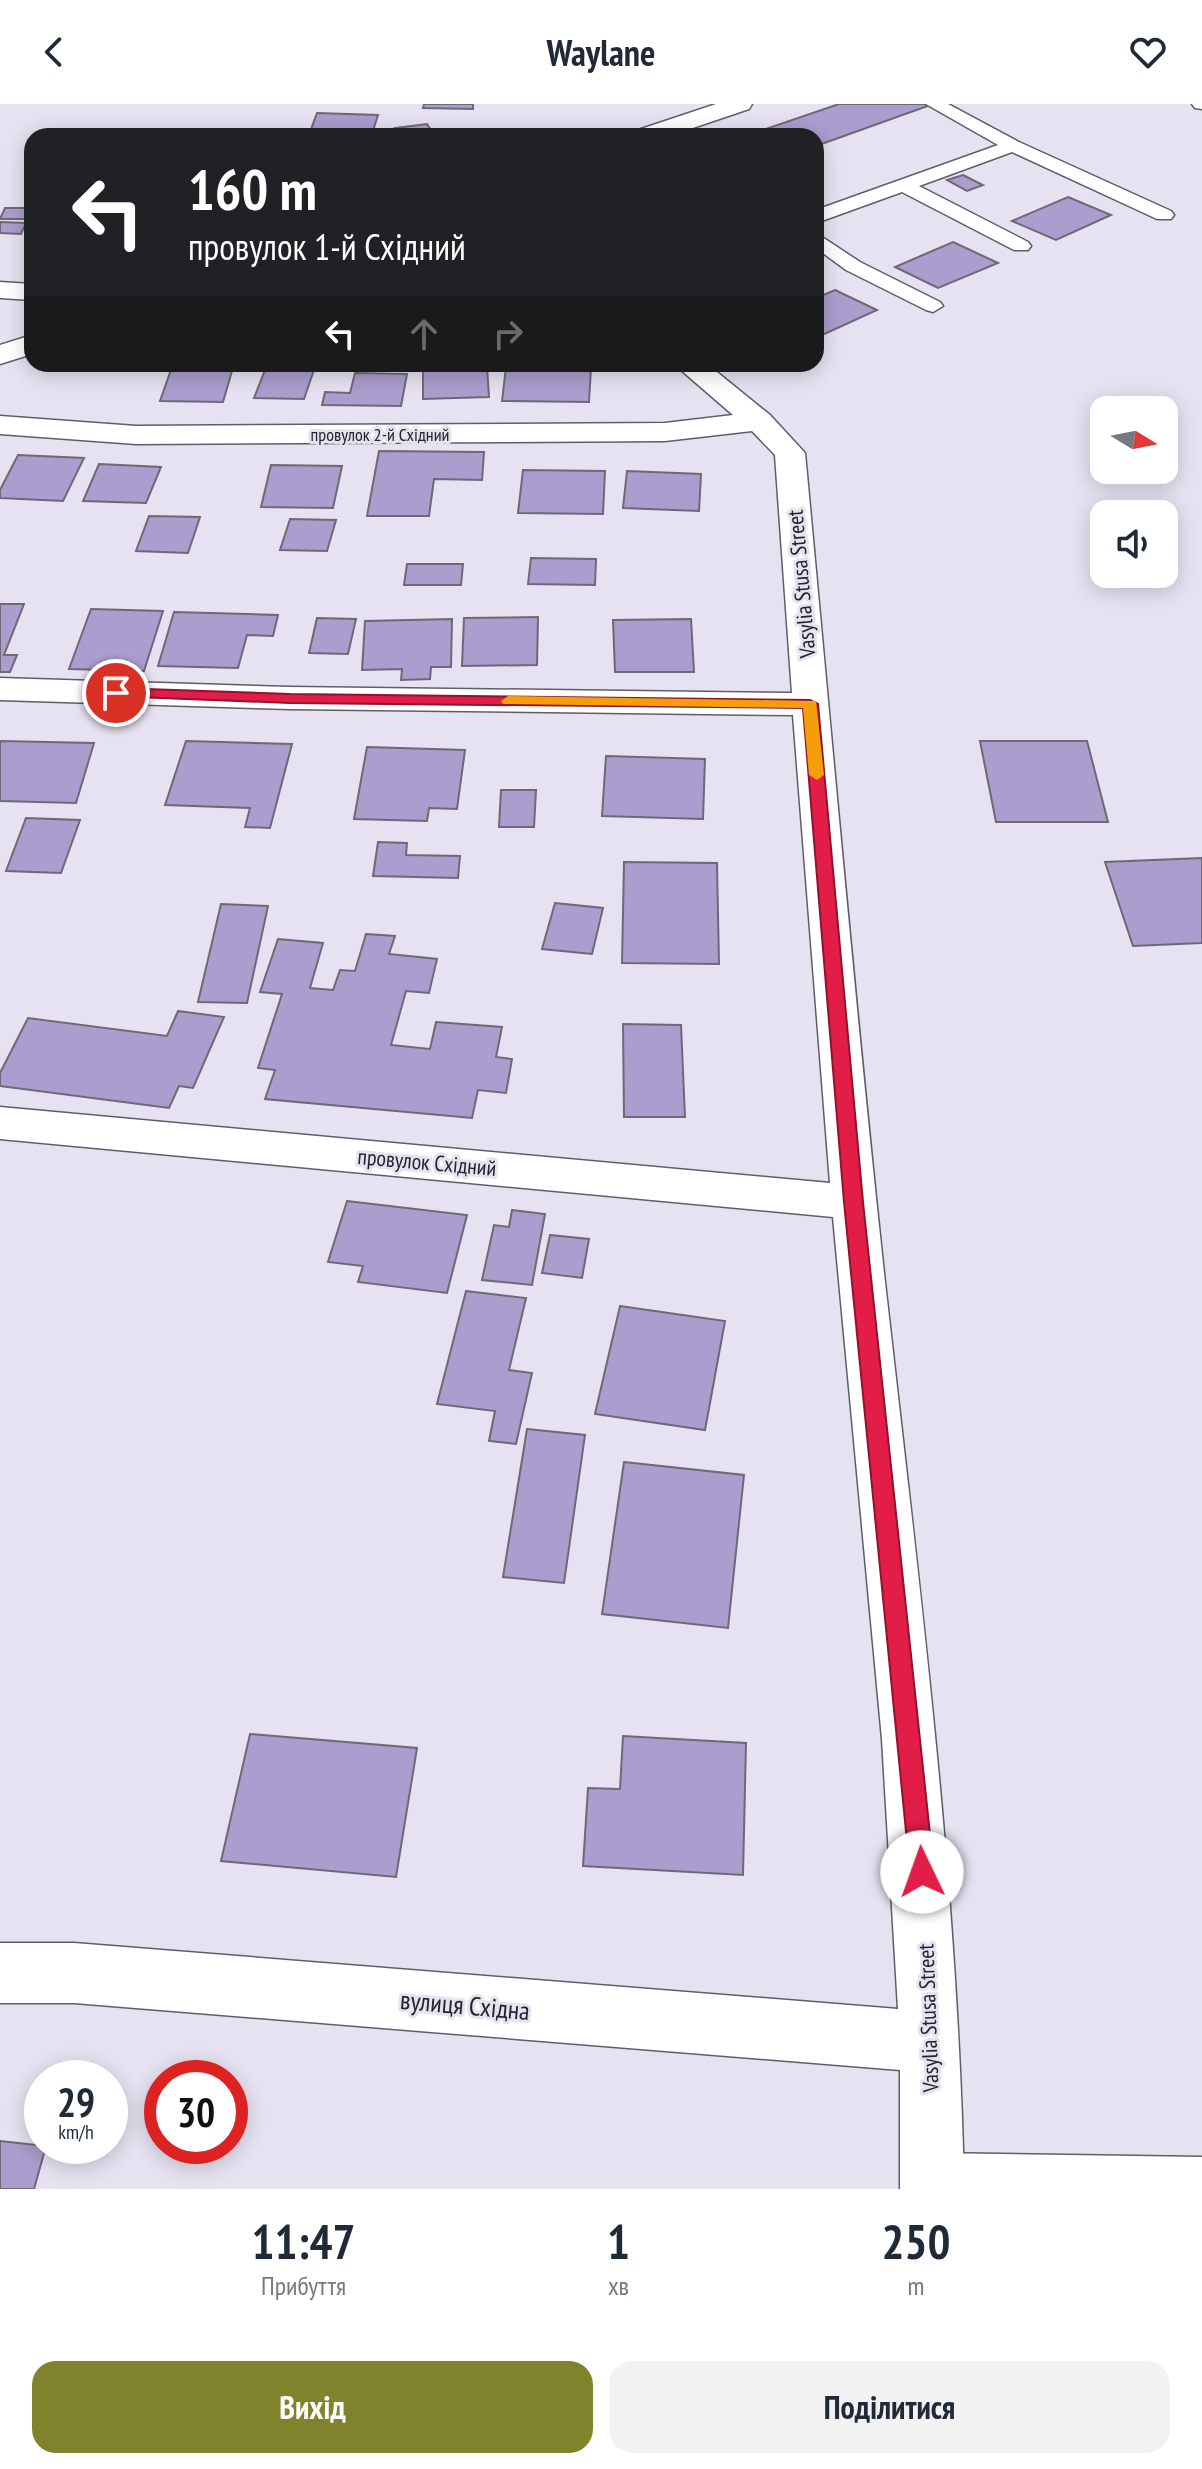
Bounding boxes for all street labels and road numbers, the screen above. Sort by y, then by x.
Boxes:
street label: провулок 2-й Східний [311,423,449,446]
street label: Vasylia Stusa Street [781,509,822,660]
street label: провулок Східний [356,1142,498,1182]
street label: Vasylia Stusa Street [911,1943,945,2094]
street label: вулиця Східна [399,1983,531,2027]

